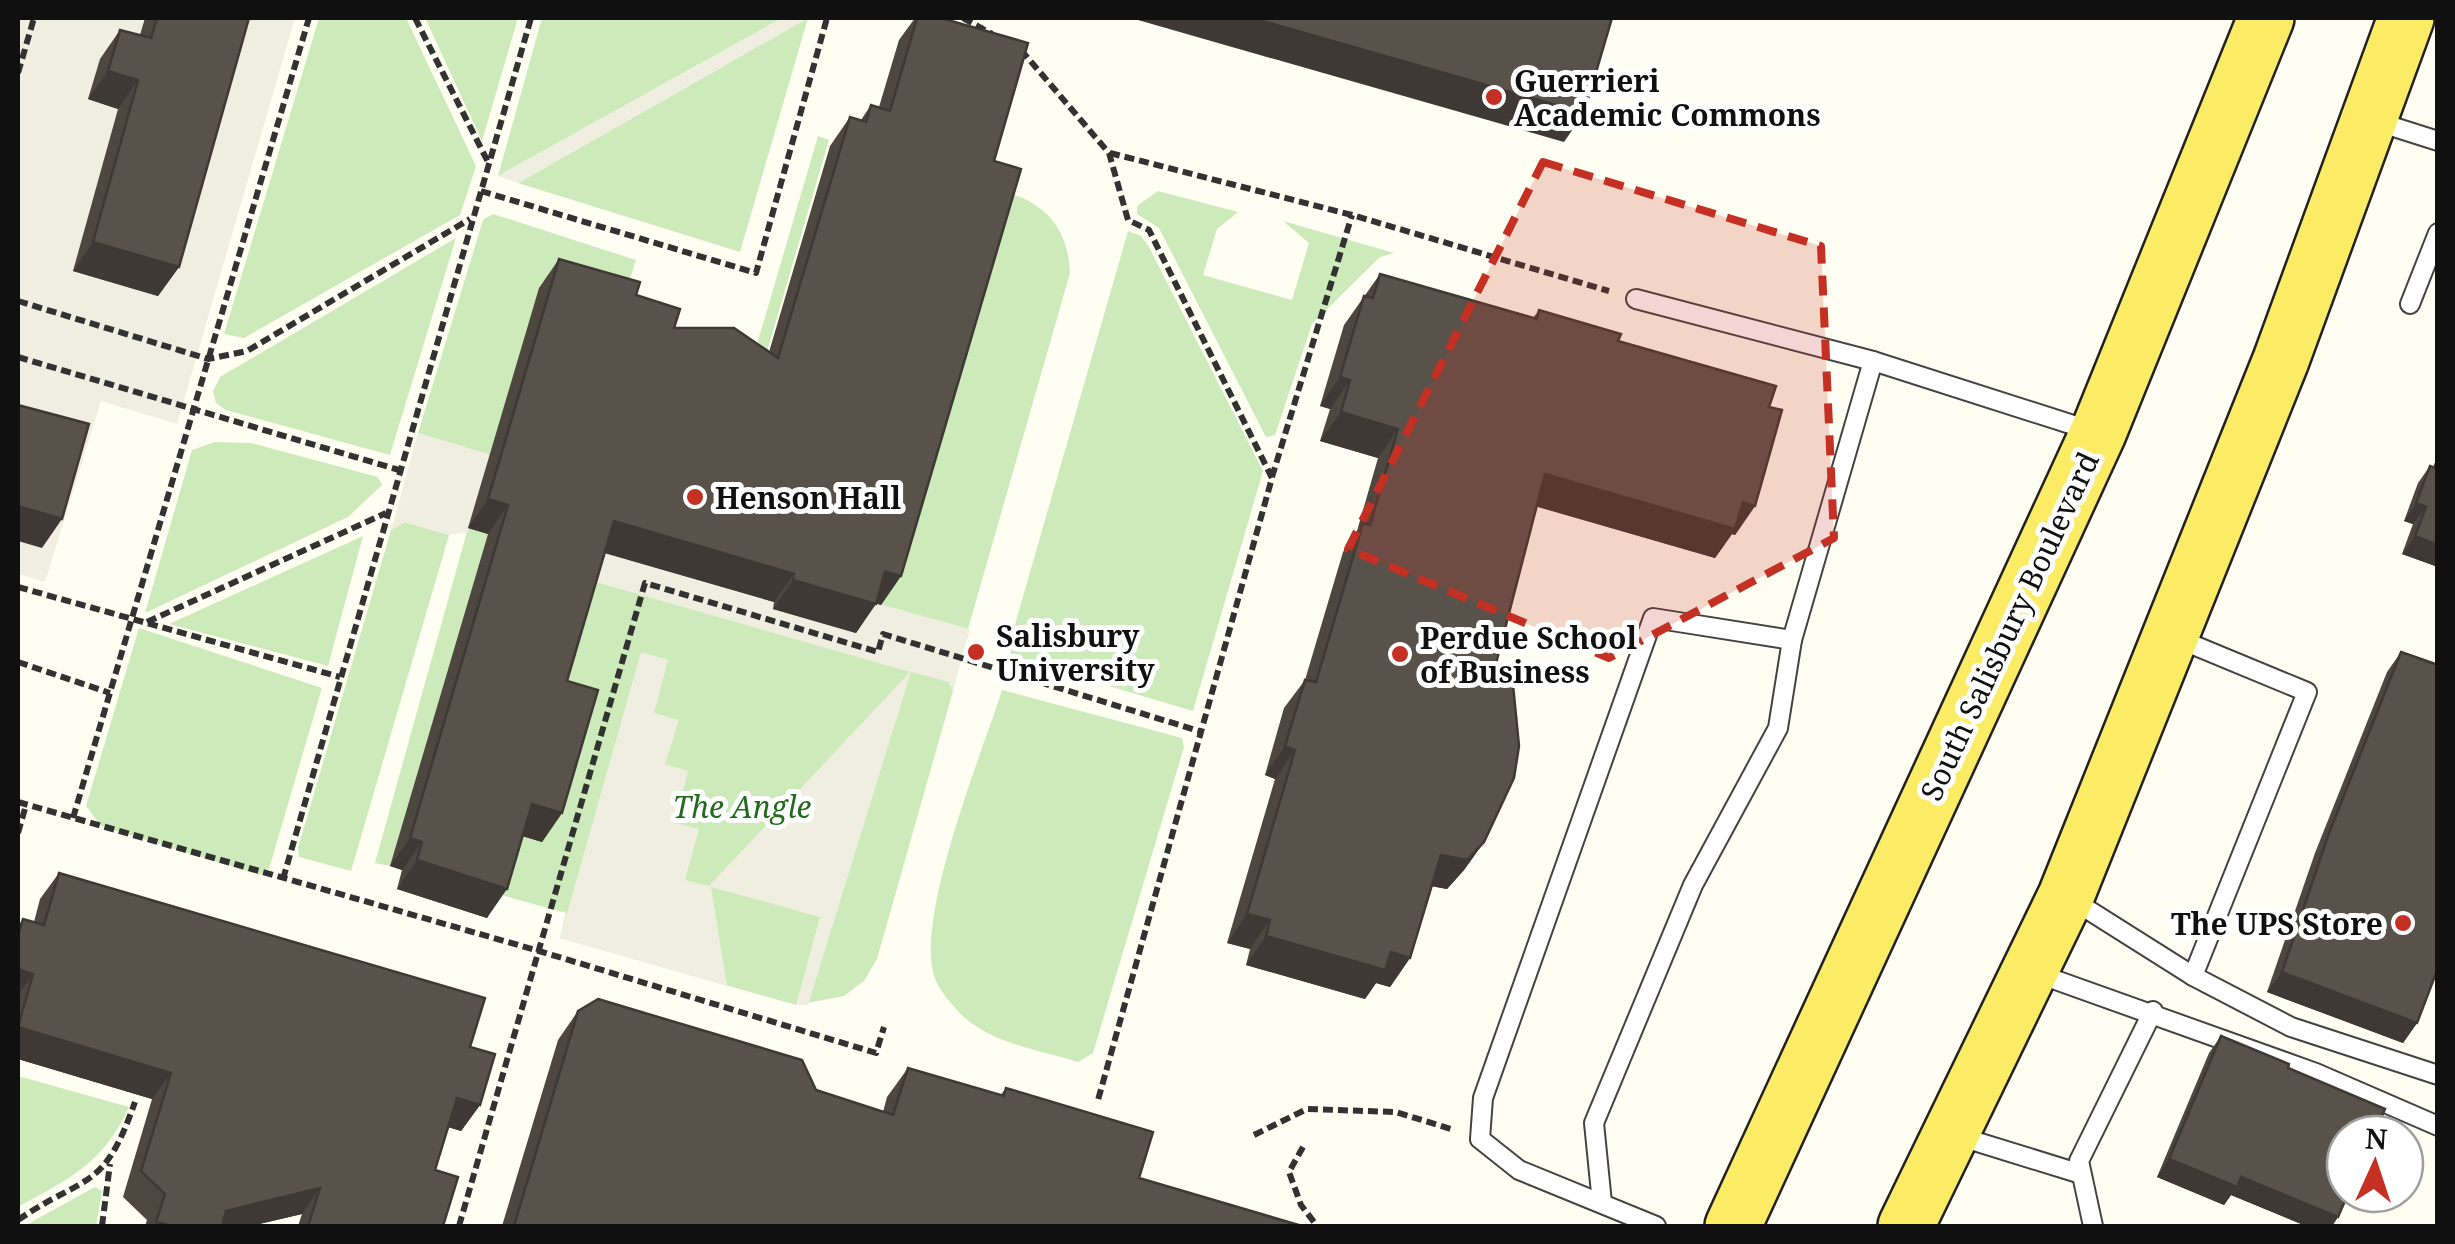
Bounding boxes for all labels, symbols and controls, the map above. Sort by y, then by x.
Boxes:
place label: Guerrieri Academic Commons [1514,60,1821,135]
marker: Guerrieri Academic Commons [1483,86,1505,108]
street label: South Salisbury Boulevard [1910,445,2108,807]
place label: Henson Hall [715,477,902,518]
marker: Henson Hall [684,486,706,508]
place label: Salisbury University [996,615,1155,690]
place label: Perdue School of Business [1420,617,1637,692]
marker: Salisbury University [965,641,987,663]
marker: Perdue School of Business [1389,643,1411,665]
park label: The Angle [673,786,812,827]
place label: The UPS Store [2171,903,2383,944]
marker: The UPS Store [2392,912,2414,934]
north arrow [2325,1114,2425,1214]
text: N [2364,1118,2388,1158]

